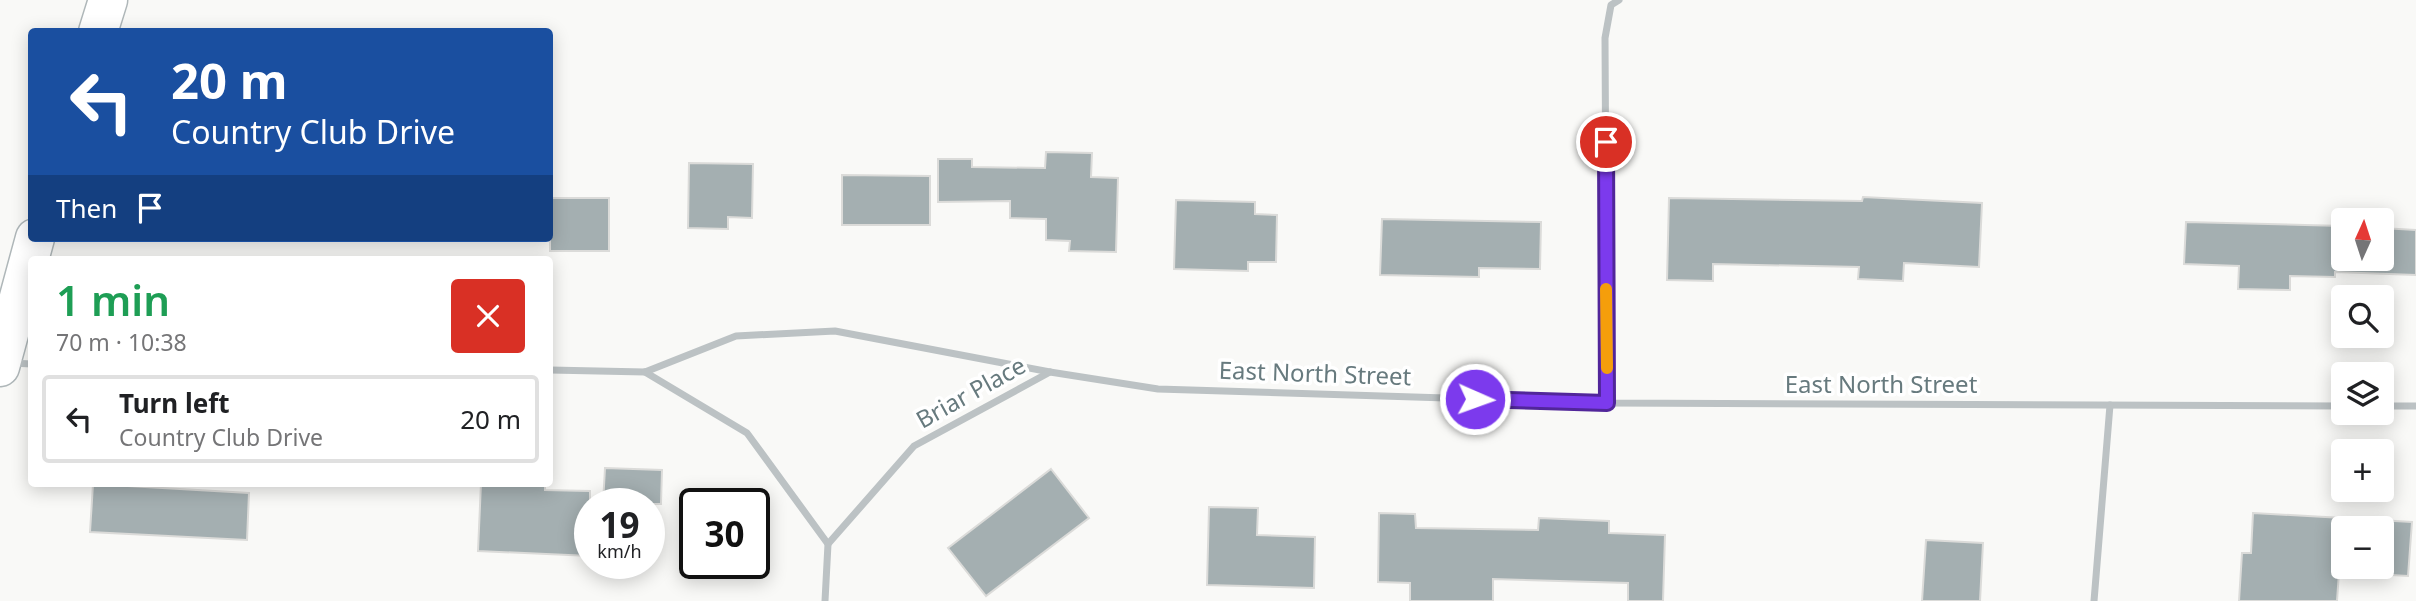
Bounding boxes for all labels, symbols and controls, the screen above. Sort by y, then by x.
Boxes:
text: 20 m [171,47,288,113]
icon: left [56,56,147,147]
text: Country Club Drive [171,110,455,153]
pin [1576,112,1636,172]
icon: arrive [1587,123,1625,161]
icon: arrive [131,189,169,227]
text: Then [56,190,117,226]
north arrow [2331,208,2394,271]
map controls [2331,208,2394,579]
text: 1 min [56,271,170,328]
button: close [451,279,525,353]
button: search [2331,285,2394,348]
text: 70 m · 10:38 [56,326,187,358]
street label: Briar Place [910,348,1031,435]
street label: East North Street [1218,353,1412,392]
position arrow [1438,362,1512,436]
button: layers [2331,362,2394,425]
street label: East North Street [1785,367,1978,400]
text: Turn left [119,385,230,421]
icon: left [60,400,98,438]
text: 20 m [460,401,521,437]
text: Country Club Drive [119,421,323,453]
button: + [2331,439,2394,502]
speed limit sign: 30 [679,488,770,579]
text: 19 [599,501,640,548]
button: − [2331,516,2394,579]
text: km/h [597,539,642,563]

